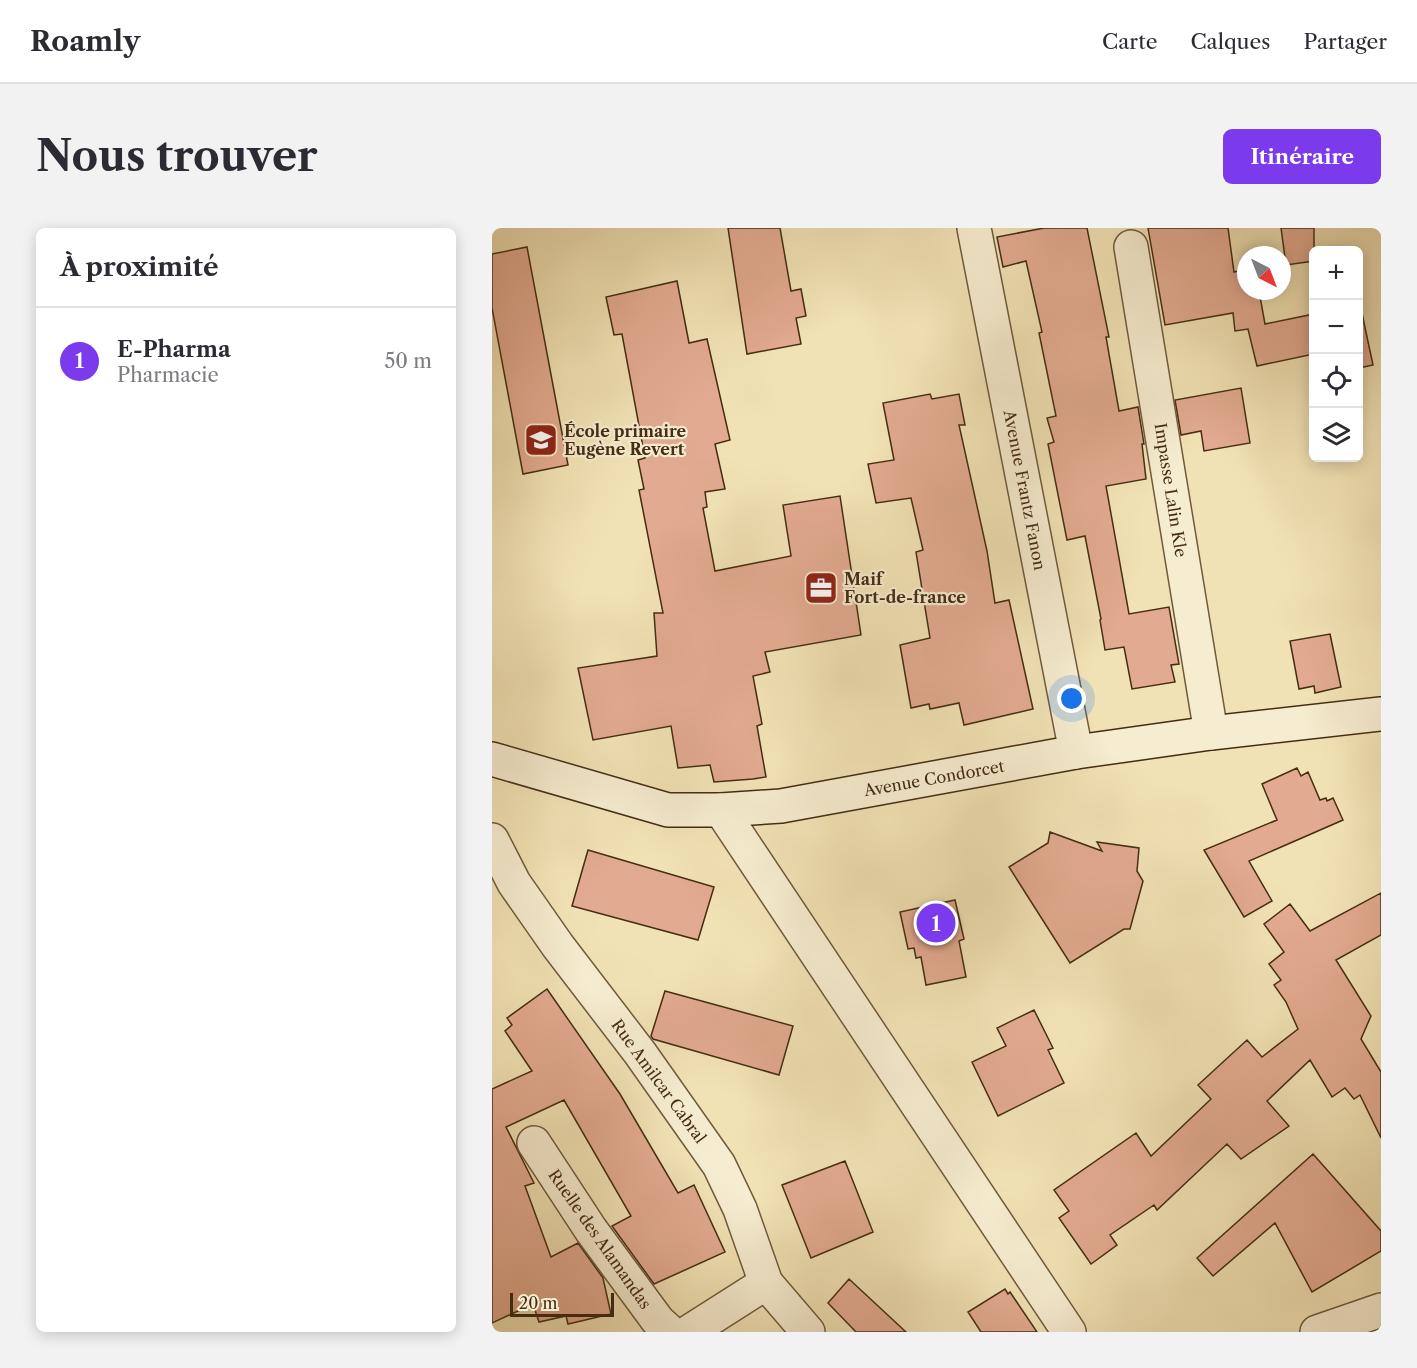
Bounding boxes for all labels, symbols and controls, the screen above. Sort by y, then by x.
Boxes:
text: Roamly [30,24,140,58]
text: Carte [1102,29,1157,54]
text: Calques [1190,29,1270,54]
text: Partager [1303,29,1387,54]
button: Itinéraire [1223,129,1381,184]
text: Nous trouver [36,130,318,182]
north arrow [1237,246,1291,300]
map controls [1309,246,1363,462]
button: + [1309,246,1363,300]
text: À proximité [60,251,219,283]
button: − [1309,300,1363,354]
text: E-Pharma [117,336,231,363]
text: 1 [75,349,84,373]
text: 50 m [385,349,432,373]
button: locate [1309,354,1363,408]
text: Pharmacie [117,363,219,387]
street label: Avenue Frantz Fanon [999,407,1050,572]
button: layers [1309,408,1363,462]
place label: École primaire Eugène Revert [564,421,687,459]
school or university icon: École primaire Eugène Revert [523,422,559,458]
street label: Impasse Lalin Kle [1151,422,1191,558]
place label: Maif Fort-de-france [844,569,966,607]
office icon: Maif Fort-de-france [803,570,839,606]
your location [1057,684,1086,713]
street label: Avenue Condorcet [861,756,1006,800]
pin: 1 [916,900,956,946]
street label: Rue Amilcar Cabral [607,1015,711,1147]
street label: Ruelle des Alamandas [544,1165,656,1313]
scale bar [510,1290,614,1318]
text: 20 m [519,1293,558,1313]

